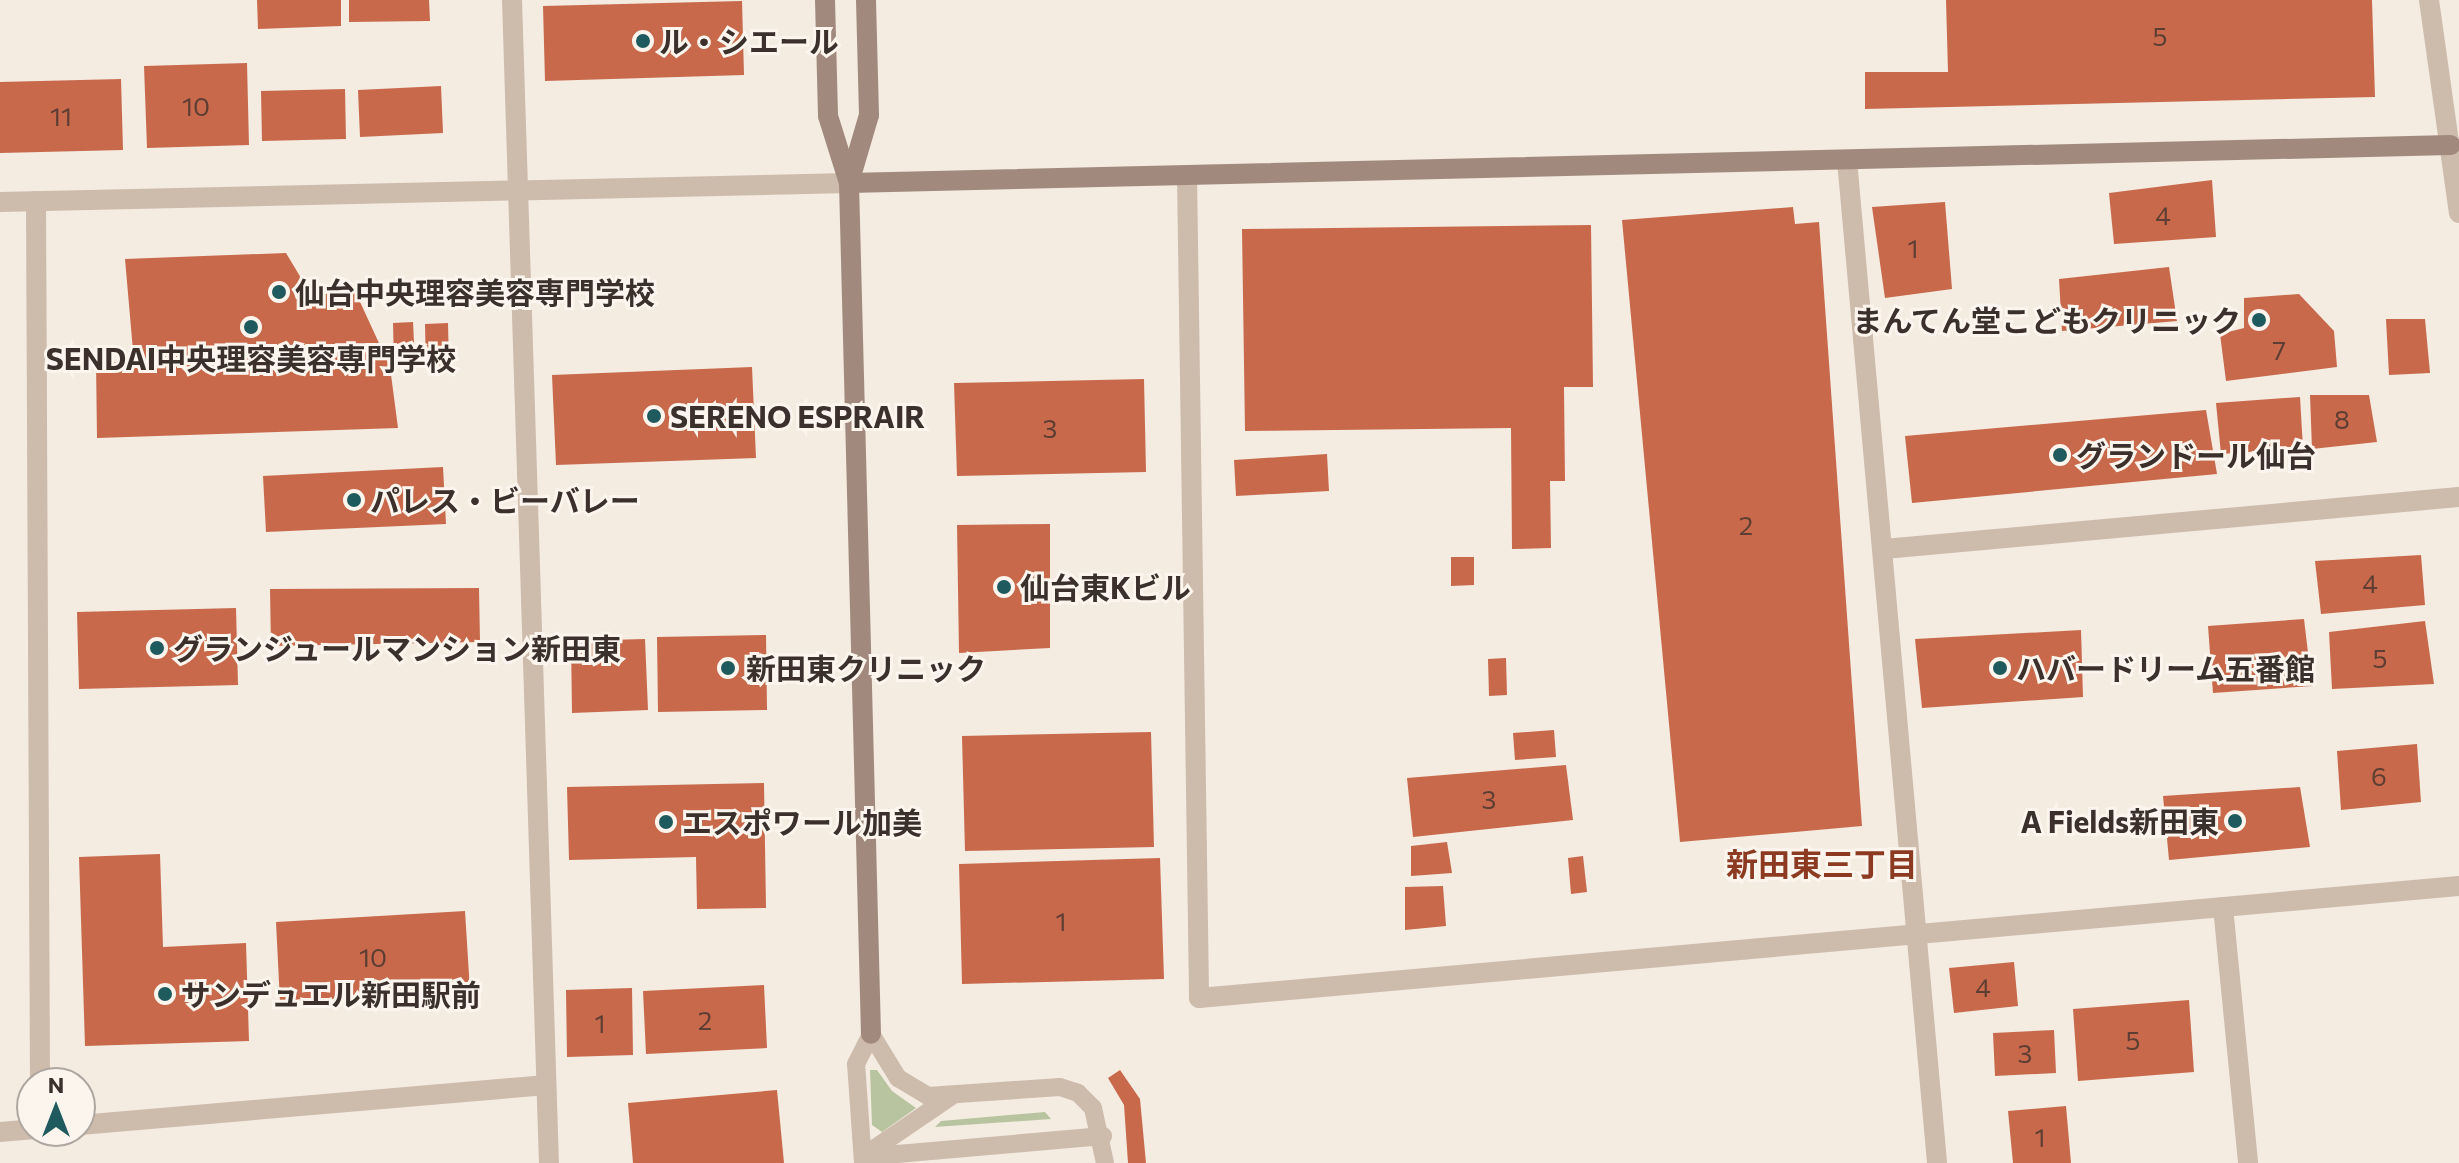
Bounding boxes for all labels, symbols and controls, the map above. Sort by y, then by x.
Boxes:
house number: 5 [2153,20,2167,52]
place label: ル・シエール [659,23,839,59]
marker: ル・シエール [634,32,652,50]
house number: 10 [182,90,210,122]
house number: 11 [50,100,72,132]
house number: 4 [2155,199,2171,231]
house number: 1 [1907,232,1919,264]
place label: 仙台中央理容美容専門学校 [295,274,655,310]
marker: 仙台中央理容美容専門学校 [270,283,288,301]
place label: まんてん堂こどもクリニック [1851,302,2241,338]
marker: まんてん堂こどもクリニック [2248,309,2270,331]
marker: SENDAI中央理容美容専門学校 [242,318,260,336]
house number: 7 [2272,334,2286,366]
place label: SENDAI中央理容美容専門学校 [46,340,456,376]
place label: SERENO ESPRAIR [670,398,925,434]
house number: 8 [2334,403,2350,435]
marker: SERENO ESPRAIR [645,407,663,425]
house number: 3 [1043,412,1057,444]
place label: グランドール仙台 [2076,437,2316,473]
marker: グランドール仙台 [2051,446,2069,464]
place label: パレス・ビーバレー [370,482,640,518]
marker: パレス・ビーバレー [345,491,363,509]
house number: 2 [1739,509,1753,541]
house number: 4 [2362,567,2378,599]
place label: 仙台東Kビル [1020,569,1191,605]
marker: 仙台東Kビル [995,578,1013,596]
place label: グランジュールマンション新田東 [173,630,623,666]
marker: グランジュールマンション新田東 [148,639,166,657]
house number: 5 [2373,642,2387,674]
place label: 新田東クリニック [746,650,986,686]
place label: ハバードリーム五番館 [2016,650,2316,686]
marker: 新田東クリニック [717,657,739,679]
marker: ハバードリーム五番館 [1991,659,2009,677]
house number: 6 [2371,760,2387,792]
house number: 3 [1482,783,1496,815]
place label: A Fields新田東 [2021,803,2219,839]
place label: エスポワール加美 [682,804,922,840]
marker: A Fields新田東 [2226,812,2244,830]
marker: エスポワール加美 [657,813,675,831]
district label: 新田東三丁目 [1726,844,1918,882]
house number: 1 [1055,905,1067,937]
house number: 10 [359,941,387,973]
house number: 4 [1975,971,1991,1003]
place label: サンデュエル新田駅前 [181,976,481,1012]
marker: サンデュエル新田駅前 [156,985,174,1003]
house number: 2 [698,1004,712,1036]
house number: 1 [594,1007,606,1039]
house number: 5 [2126,1024,2140,1056]
house number: 3 [2018,1037,2032,1069]
north arrow [16,1067,96,1147]
text: N [48,1071,64,1098]
house number: 1 [2034,1121,2046,1153]

